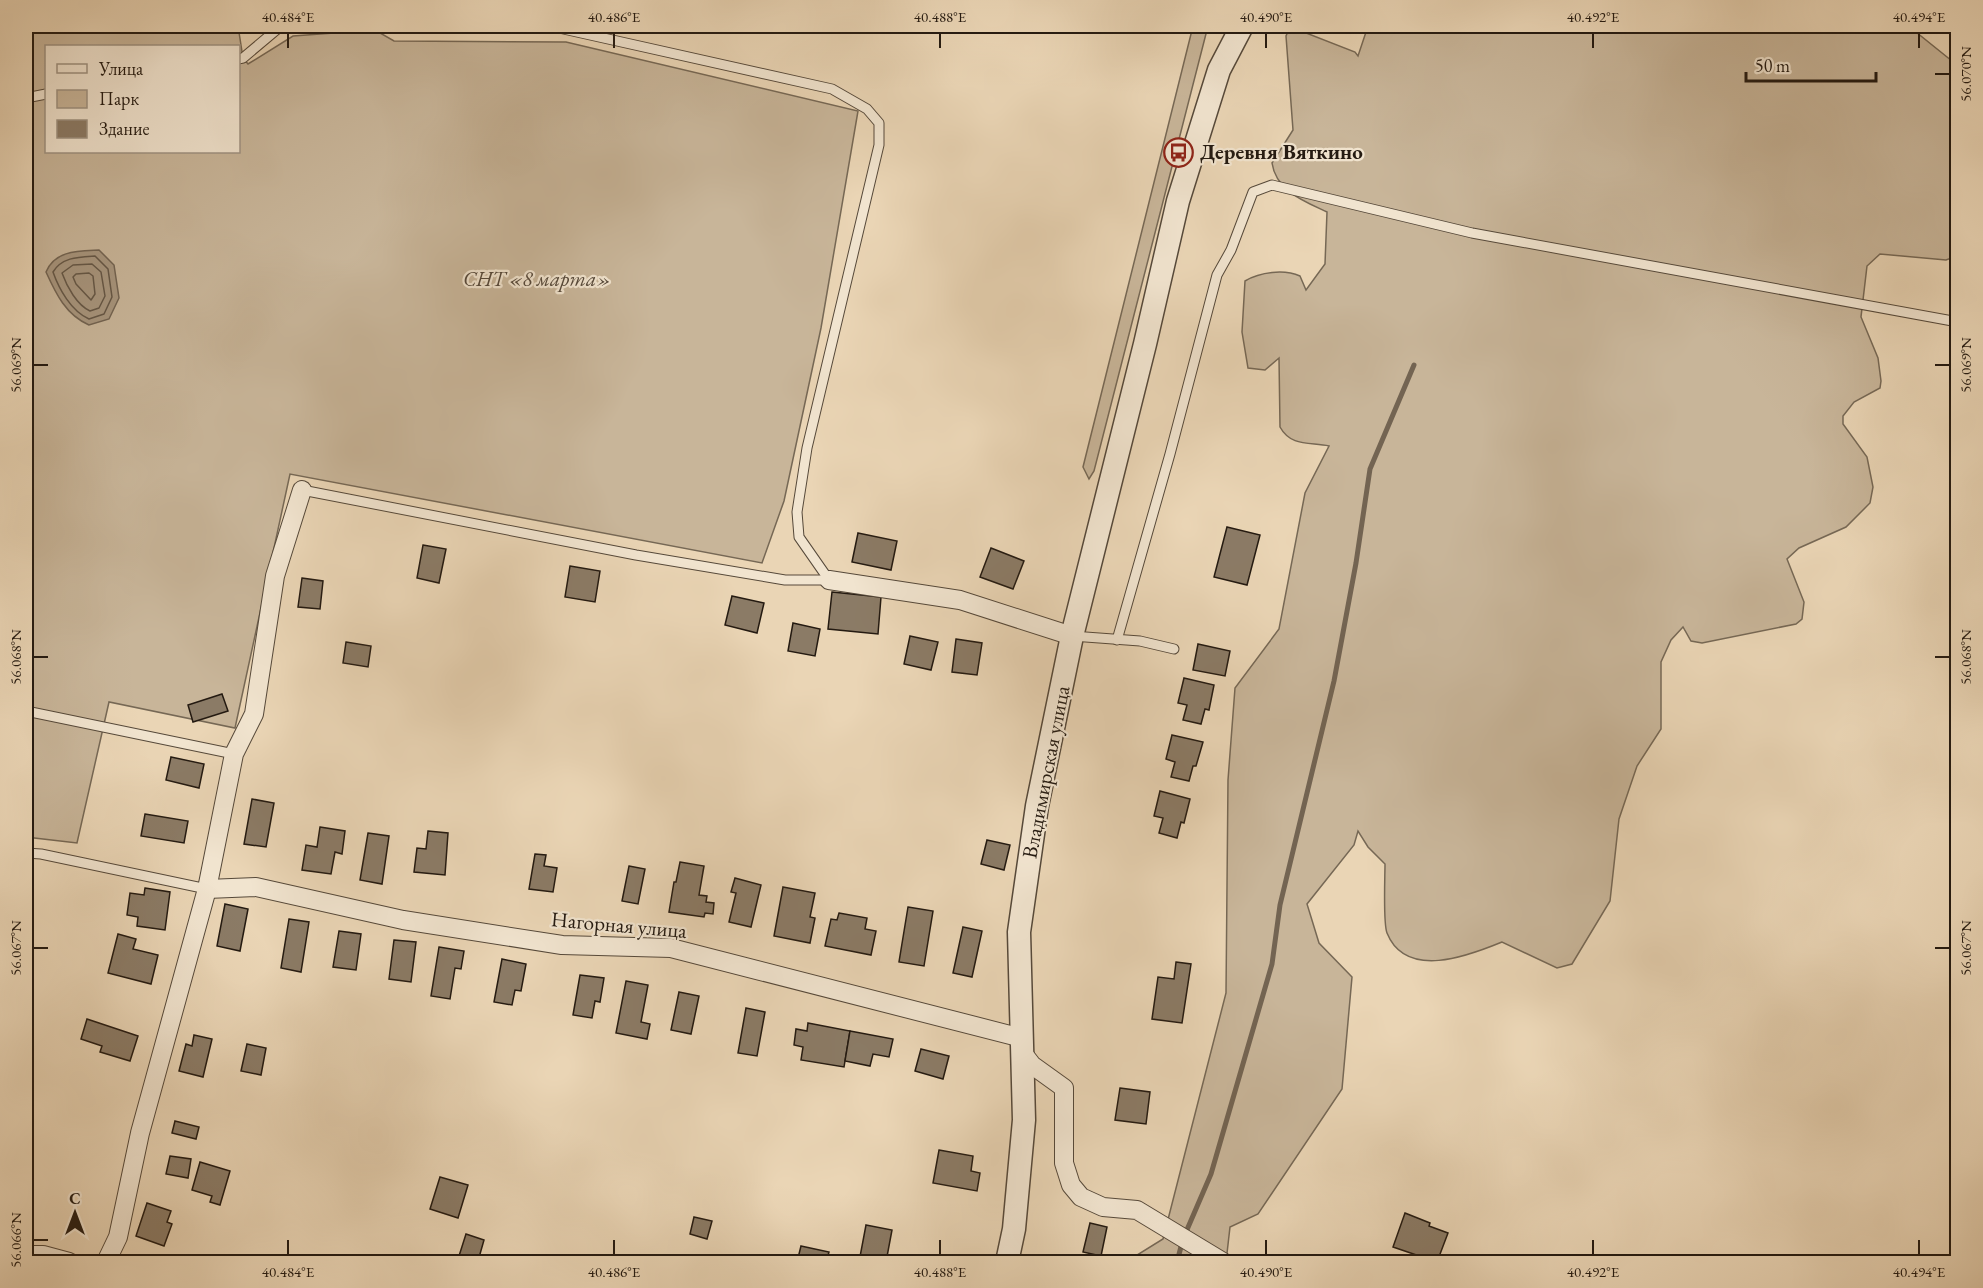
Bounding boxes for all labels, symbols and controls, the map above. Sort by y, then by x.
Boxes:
text: 40.484°E [262,7,315,26]
text: 40.486°E [588,7,641,26]
text: 40.488°E [914,7,967,26]
text: 40.490°E [1240,7,1293,26]
text: 40.492°E [1567,7,1620,26]
text: 40.494°E [1893,7,1946,26]
legend [45,45,240,153]
scale bar [1746,45,1876,83]
text: 56.070°N [1956,46,1975,102]
text: 50 m [1755,54,1790,77]
text: Улица [98,57,144,80]
text: Парк [99,87,139,110]
text: Здание [99,117,149,140]
bus stop icon: Деревня Вяткино [1163,136,1195,168]
place label: Деревня Вяткино [1200,138,1363,165]
park label: СНТ «8 марта» [463,265,611,292]
text: 56.069°N [6,337,25,393]
text: 56.069°N [1956,337,1975,393]
text: 56.068°N [6,629,25,685]
text: 56.068°N [1956,629,1975,685]
street label: Владимирская улица [1016,683,1076,861]
street label: Нагорная улица [550,905,689,944]
text: 56.067°N [6,920,25,976]
text: 56.067°N [1956,920,1975,976]
north arrow [45,1183,105,1243]
text: С [69,1188,81,1209]
text: 56.066°N [6,1212,25,1268]
text: 40.484°E [262,1262,315,1281]
text: 40.486°E [588,1262,641,1281]
text: 40.488°E [914,1262,967,1281]
text: 40.490°E [1240,1262,1293,1281]
text: 40.492°E [1567,1262,1620,1281]
text: 40.494°E [1893,1262,1946,1281]

